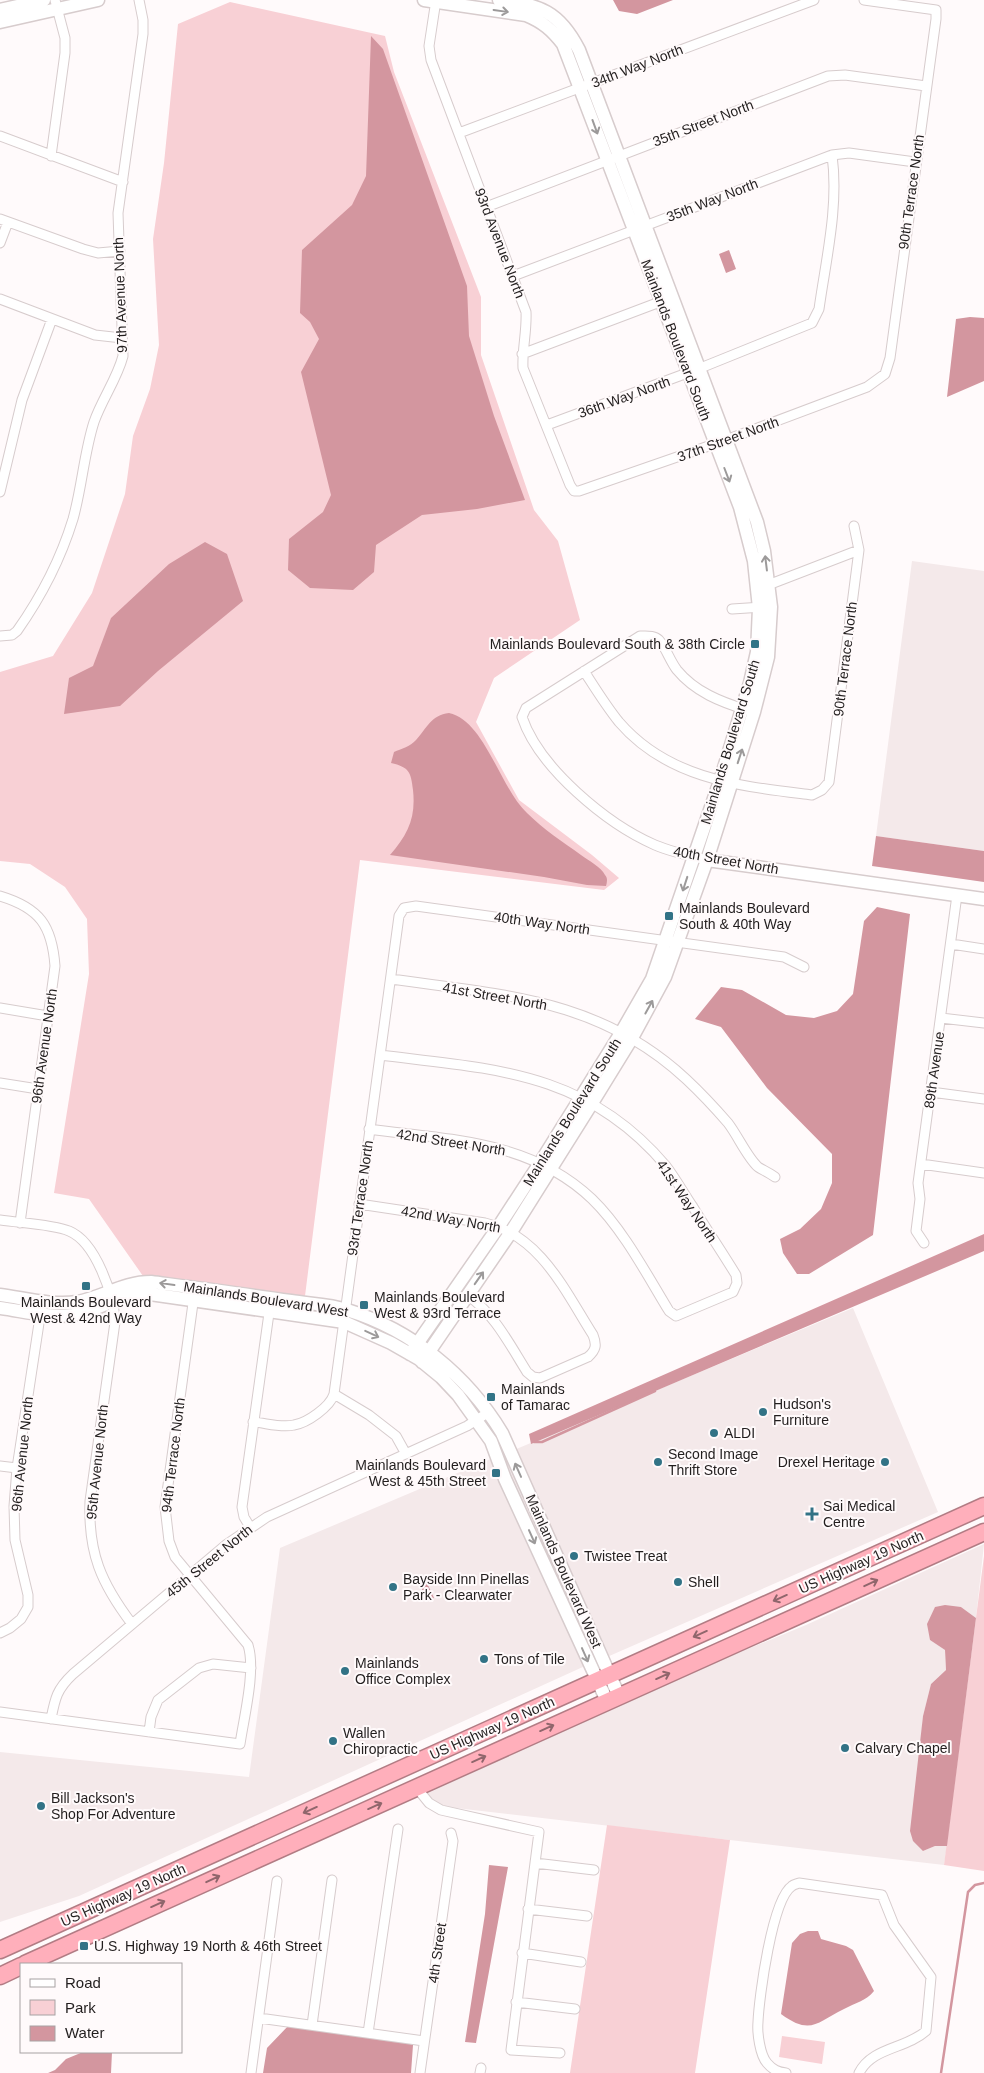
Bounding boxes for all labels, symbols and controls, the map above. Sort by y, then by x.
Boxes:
one-way arrow [493,6,509,16]
street label: 34th Way North [589,41,685,91]
street label: 35th Street North [650,96,756,150]
one-way arrow [591,119,600,134]
street label: 90th Terrace North [895,134,927,250]
street label: 35th Way North [664,175,760,225]
street label: 93rd Avenue North [472,186,528,300]
street label: 97th Avenue North [110,237,130,353]
street label: Mainlands Boulevard South [638,257,714,423]
street label: 36th Way North [576,373,672,421]
street label: 37th Street North [675,413,781,465]
one-way arrow [723,467,733,482]
one-way arrow [760,556,770,572]
street label: 90th Terrace North [830,601,860,717]
place label: Mainlands Boulevard South & 38th Circle [490,636,745,652]
marker: Mainlands Boulevard South & 38th Circle [749,638,761,650]
street label: Mainlands Boulevard South [697,658,763,826]
one-way arrow [736,749,745,765]
street label: 40th Street North [672,843,780,877]
one-way arrow [680,876,689,892]
place label: Mainlands Boulevard South & 40th Way [679,900,810,932]
street label: 40th Way North [493,908,591,938]
marker: Mainlands Boulevard South & 40th Way [663,910,675,922]
street label: 41st Street North [442,979,548,1013]
street label: 96th Avenue North [28,988,60,1104]
one-way arrow [645,1001,655,1015]
street label: 89th Avenue [921,1030,947,1110]
street label: Mainlands Boulevard South [520,1035,624,1189]
street label: 42nd Street North [395,1125,507,1159]
street label: 93rd Terrace North [344,1139,376,1257]
street label: 41st Way North [654,1157,720,1245]
street label: 42nd Way North [400,1202,502,1236]
one-way arrow [474,1271,484,1285]
street label: Mainlands Boulevard West [183,1278,349,1320]
one-way arrow [159,1279,175,1289]
marker: Mainlands Boulevard West & 42nd Way [80,1280,92,1292]
place label: Mainlands Boulevard West & 93rd Terrace [374,1289,505,1321]
place label: Mainlands Boulevard West & 42nd Way [21,1294,151,1326]
marker: Mainlands Boulevard West & 93rd Terrace [358,1299,370,1311]
one-way arrow [364,1330,379,1340]
place label: Mainlands of Tamarac [501,1381,570,1413]
marker: Mainlands of Tamarac [485,1391,497,1403]
street label: 96th Avenue North [8,1396,36,1512]
place label: Hudson's Furniture [773,1396,831,1428]
street label: 94th Terrace North [158,1397,188,1513]
street label: 95th Avenue North [83,1404,111,1520]
marker: Hudson's Furniture [757,1406,769,1418]
place label: ALDI [724,1425,755,1441]
marker: ALDI [708,1427,720,1439]
place label: Second Image Thrift Store [668,1446,758,1478]
place label: Drexel Heritage [778,1454,875,1470]
marker: Second Image Thrift Store [652,1456,664,1468]
marker: Drexel Heritage [879,1456,891,1468]
place label: Mainlands Boulevard West & 45th Street [355,1457,486,1489]
one-way arrow [513,1463,523,1478]
marker: Mainlands Boulevard West & 45th Street [490,1467,502,1479]
street label: Mainlands Boulevard West [523,1492,605,1650]
place label: Sai Medical Centre [823,1498,895,1530]
marker: Sai Medical Centre [805,1507,819,1521]
street label: 45th Street North [163,1521,255,1601]
street label: US Highway 19 North [796,1527,926,1597]
one-way arrow [527,1529,537,1544]
place label: Twistee Treat [584,1548,667,1564]
marker: Twistee Treat [568,1550,580,1562]
place label: Bayside Inn Pinellas Park - Clearwater [403,1571,529,1603]
place label: Shell [688,1574,719,1590]
marker: Shell [672,1576,684,1588]
one-way arrow [863,1578,878,1588]
marker: Bayside Inn Pinellas Park - Clearwater [387,1581,399,1593]
one-way arrow [773,1594,788,1604]
one-way arrow [693,1629,708,1639]
one-way arrow [581,1647,591,1662]
place label: Tons of Tile [494,1651,565,1667]
marker: Tons of Tile [478,1653,490,1665]
place label: Mainlands Office Complex [355,1655,450,1687]
marker: Mainlands Office Complex [339,1665,351,1677]
one-way arrow [655,1670,670,1680]
street label: US Highway 19 North [427,1693,557,1763]
one-way arrow [539,1723,554,1733]
place label: Wallen Chiropractic [343,1725,418,1757]
marker: Wallen Chiropractic [327,1735,339,1747]
place label: Calvary Chapel [855,1740,951,1756]
marker: Calvary Chapel [839,1742,851,1754]
one-way arrow [471,1754,486,1763]
place label: Bill Jackson's Shop For Adventure [51,1790,176,1822]
marker: Bill Jackson's Shop For Adventure [35,1800,47,1812]
one-way arrow [367,1801,382,1810]
one-way arrow [303,1806,318,1816]
street label: US Highway 19 North [58,1860,188,1930]
one-way arrow [205,1874,220,1883]
one-way arrow [150,1899,165,1909]
street label: 4th Street [425,1922,449,1984]
place label: U.S. Highway 19 North & 46th Street [94,1938,322,1954]
marker: U.S. Highway 19 North & 46th Street [78,1940,90,1952]
legend [20,1963,182,2053]
text: Road [65,1974,101,1991]
text: Park [65,1999,96,2016]
text: Water [65,2024,104,2041]

